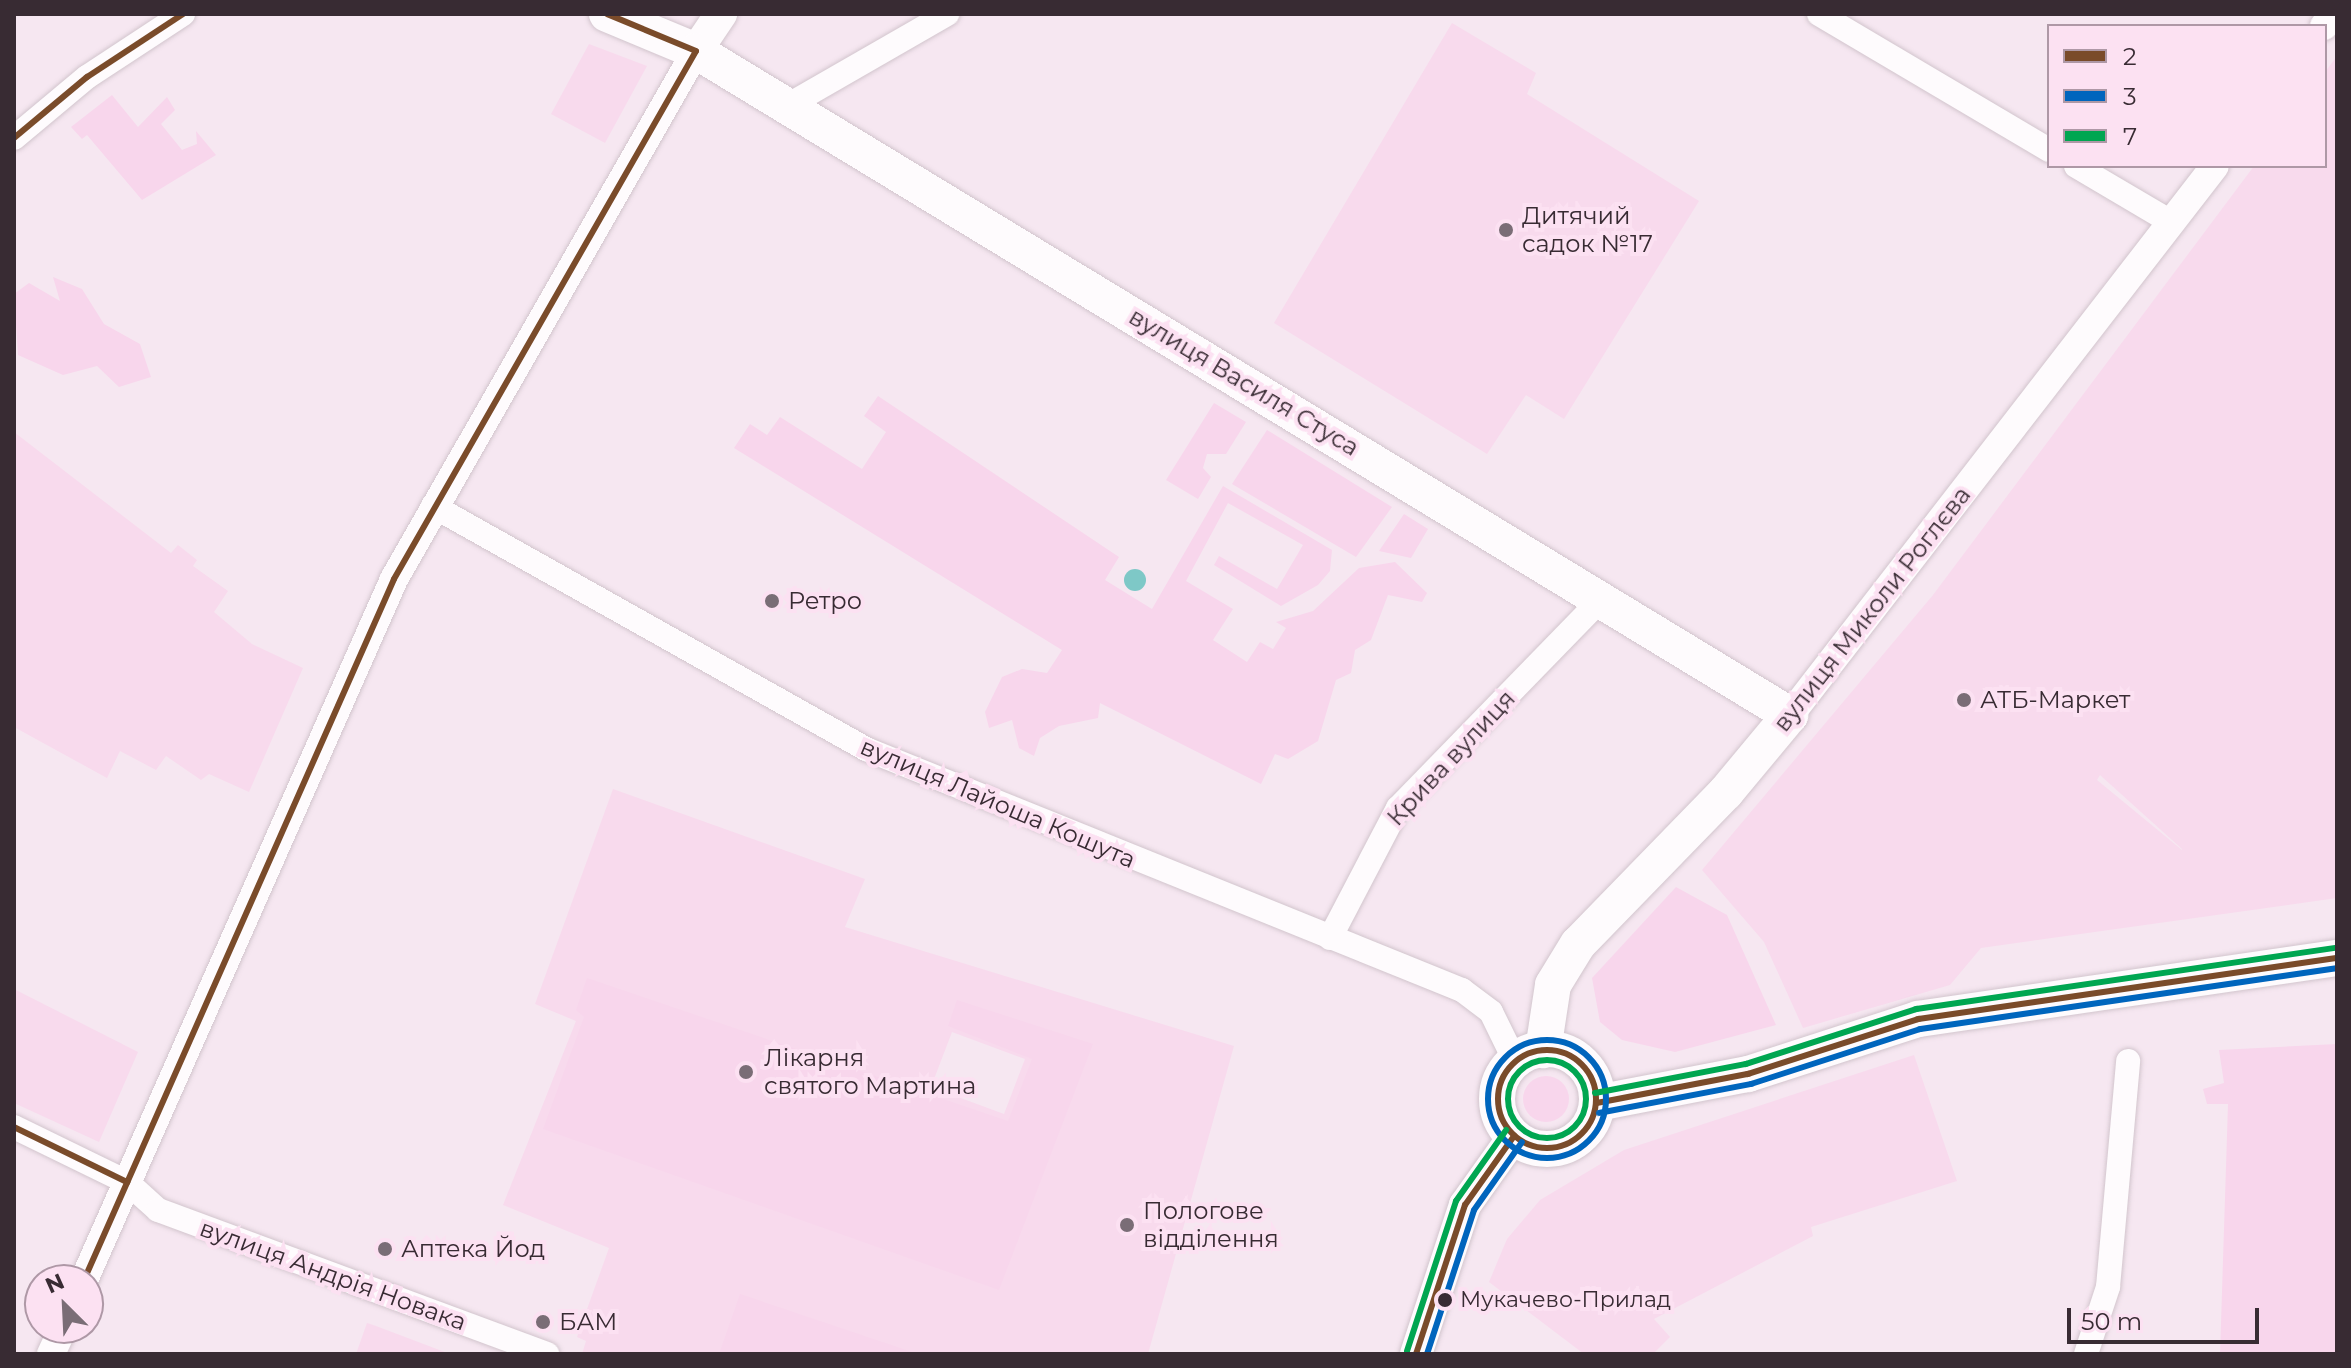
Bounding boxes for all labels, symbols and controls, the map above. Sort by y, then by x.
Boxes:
legend [2047,24,2327,168]
text: 2 [2123,42,2137,71]
text: 3 [2123,82,2137,111]
text: 7 [2123,122,2137,151]
place label: Дитячий садок №17 [1522,202,1653,258]
marker: Дитячий садок №17 [1497,221,1515,239]
street label: вулиця Василя Стуса [1124,302,1364,462]
street label: вулиця Миколи Роглєва [1767,481,1977,737]
place label: Ретро [788,587,862,615]
marker: Ретро [763,592,781,610]
street label: Крива вулиця [1381,684,1521,832]
place label: АТБ-Маркет [1980,686,2130,714]
marker: АТБ-Маркет [1955,691,1973,709]
street label: вулиця Лайоша Кошута [856,732,1140,874]
place label: Лікарня святого Мартина [764,1044,976,1100]
marker: Лікарня святого Мартина [735,1061,757,1083]
place label: Пологове відділення [1143,1197,1279,1253]
street label: вулиця Андрія Новака [196,1213,470,1337]
marker: Пологове відділення [1118,1216,1136,1234]
place label: Аптека Йод [401,1235,545,1263]
marker: Аптека Йод [376,1240,394,1258]
north arrow [24,1264,104,1344]
text: N [41,1267,68,1299]
place label: Мукачево-Прилад [1460,1287,1671,1313]
marker: Мукачево-Прилад [1437,1292,1453,1308]
scale bar [2071,1292,2263,1342]
text: 50 m [2081,1307,2142,1336]
place label: БАМ [559,1308,617,1336]
marker: БАМ [534,1313,552,1331]

